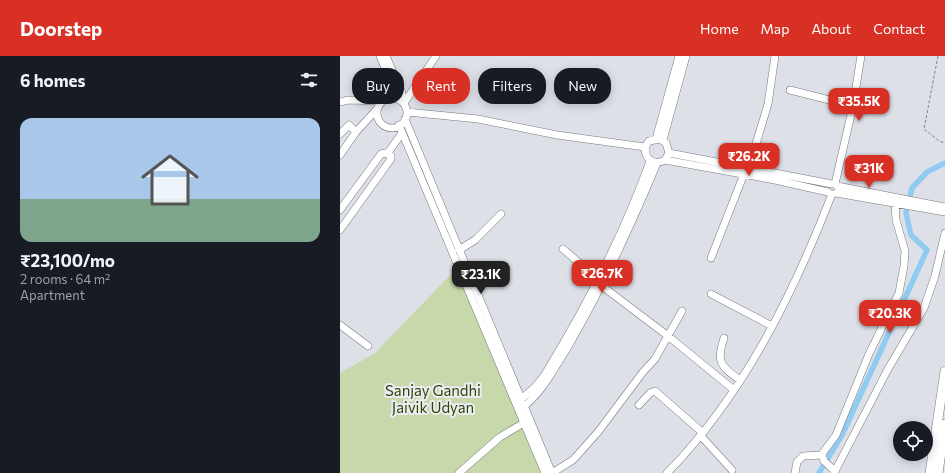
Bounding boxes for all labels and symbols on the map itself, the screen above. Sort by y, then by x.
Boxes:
pin: ₹35.5K [826,88,892,122]
pin: ₹26.2K [716,143,782,177]
pin: ₹31K [845,155,893,189]
pin: ₹26.7K [569,260,635,294]
pin: ₹23.1K [448,261,514,295]
pin: ₹20.3K [857,300,923,334]
park label: Sanjay Gandhi Jaivik Udyan [385,381,481,416]

